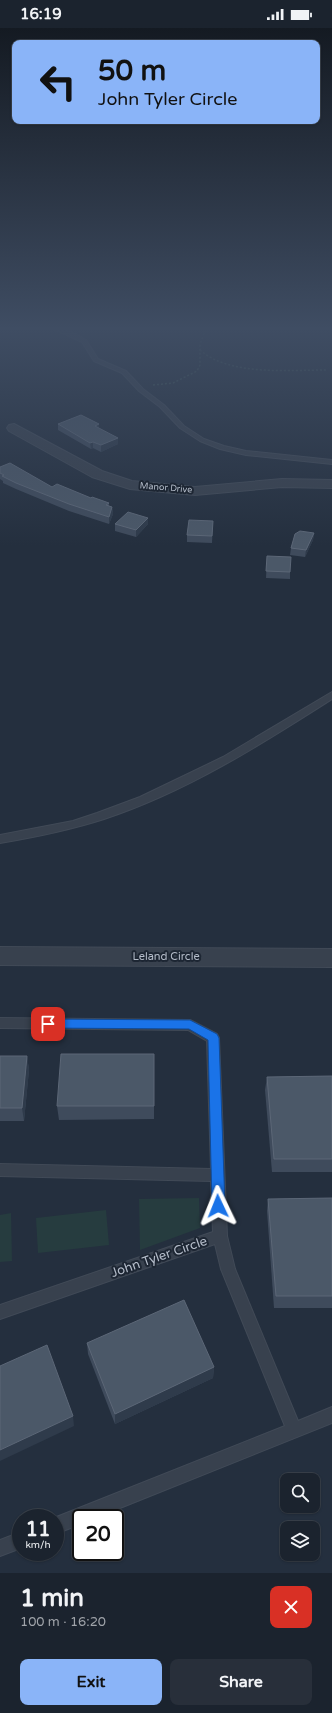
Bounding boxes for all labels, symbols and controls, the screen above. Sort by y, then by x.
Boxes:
text: 16:19 [20,5,62,23]
text: 50 m [98,54,166,88]
icon: left [32,56,84,108]
text: John Tyler Circle [98,88,237,110]
street label: Manor Drive [139,480,193,496]
street label: Leland Circle [132,950,200,963]
pin [31,1007,65,1041]
icon: arrive [37,1013,59,1035]
position arrow [197,1185,239,1227]
street label: John Tyler Circle [109,1233,209,1281]
map controls [280,1473,320,1561]
button: search [280,1473,320,1513]
speed limit sign: 20 [72,1509,124,1561]
text: 11 [25,1518,51,1542]
button: layers [280,1521,320,1561]
text: km/h [25,1539,51,1551]
text: 1 min [20,1584,84,1613]
button: close [270,1586,312,1628]
text: 100 m · 16:20 [20,1614,106,1630]
button: Exit [20,1659,162,1705]
button: Share [170,1659,312,1705]

